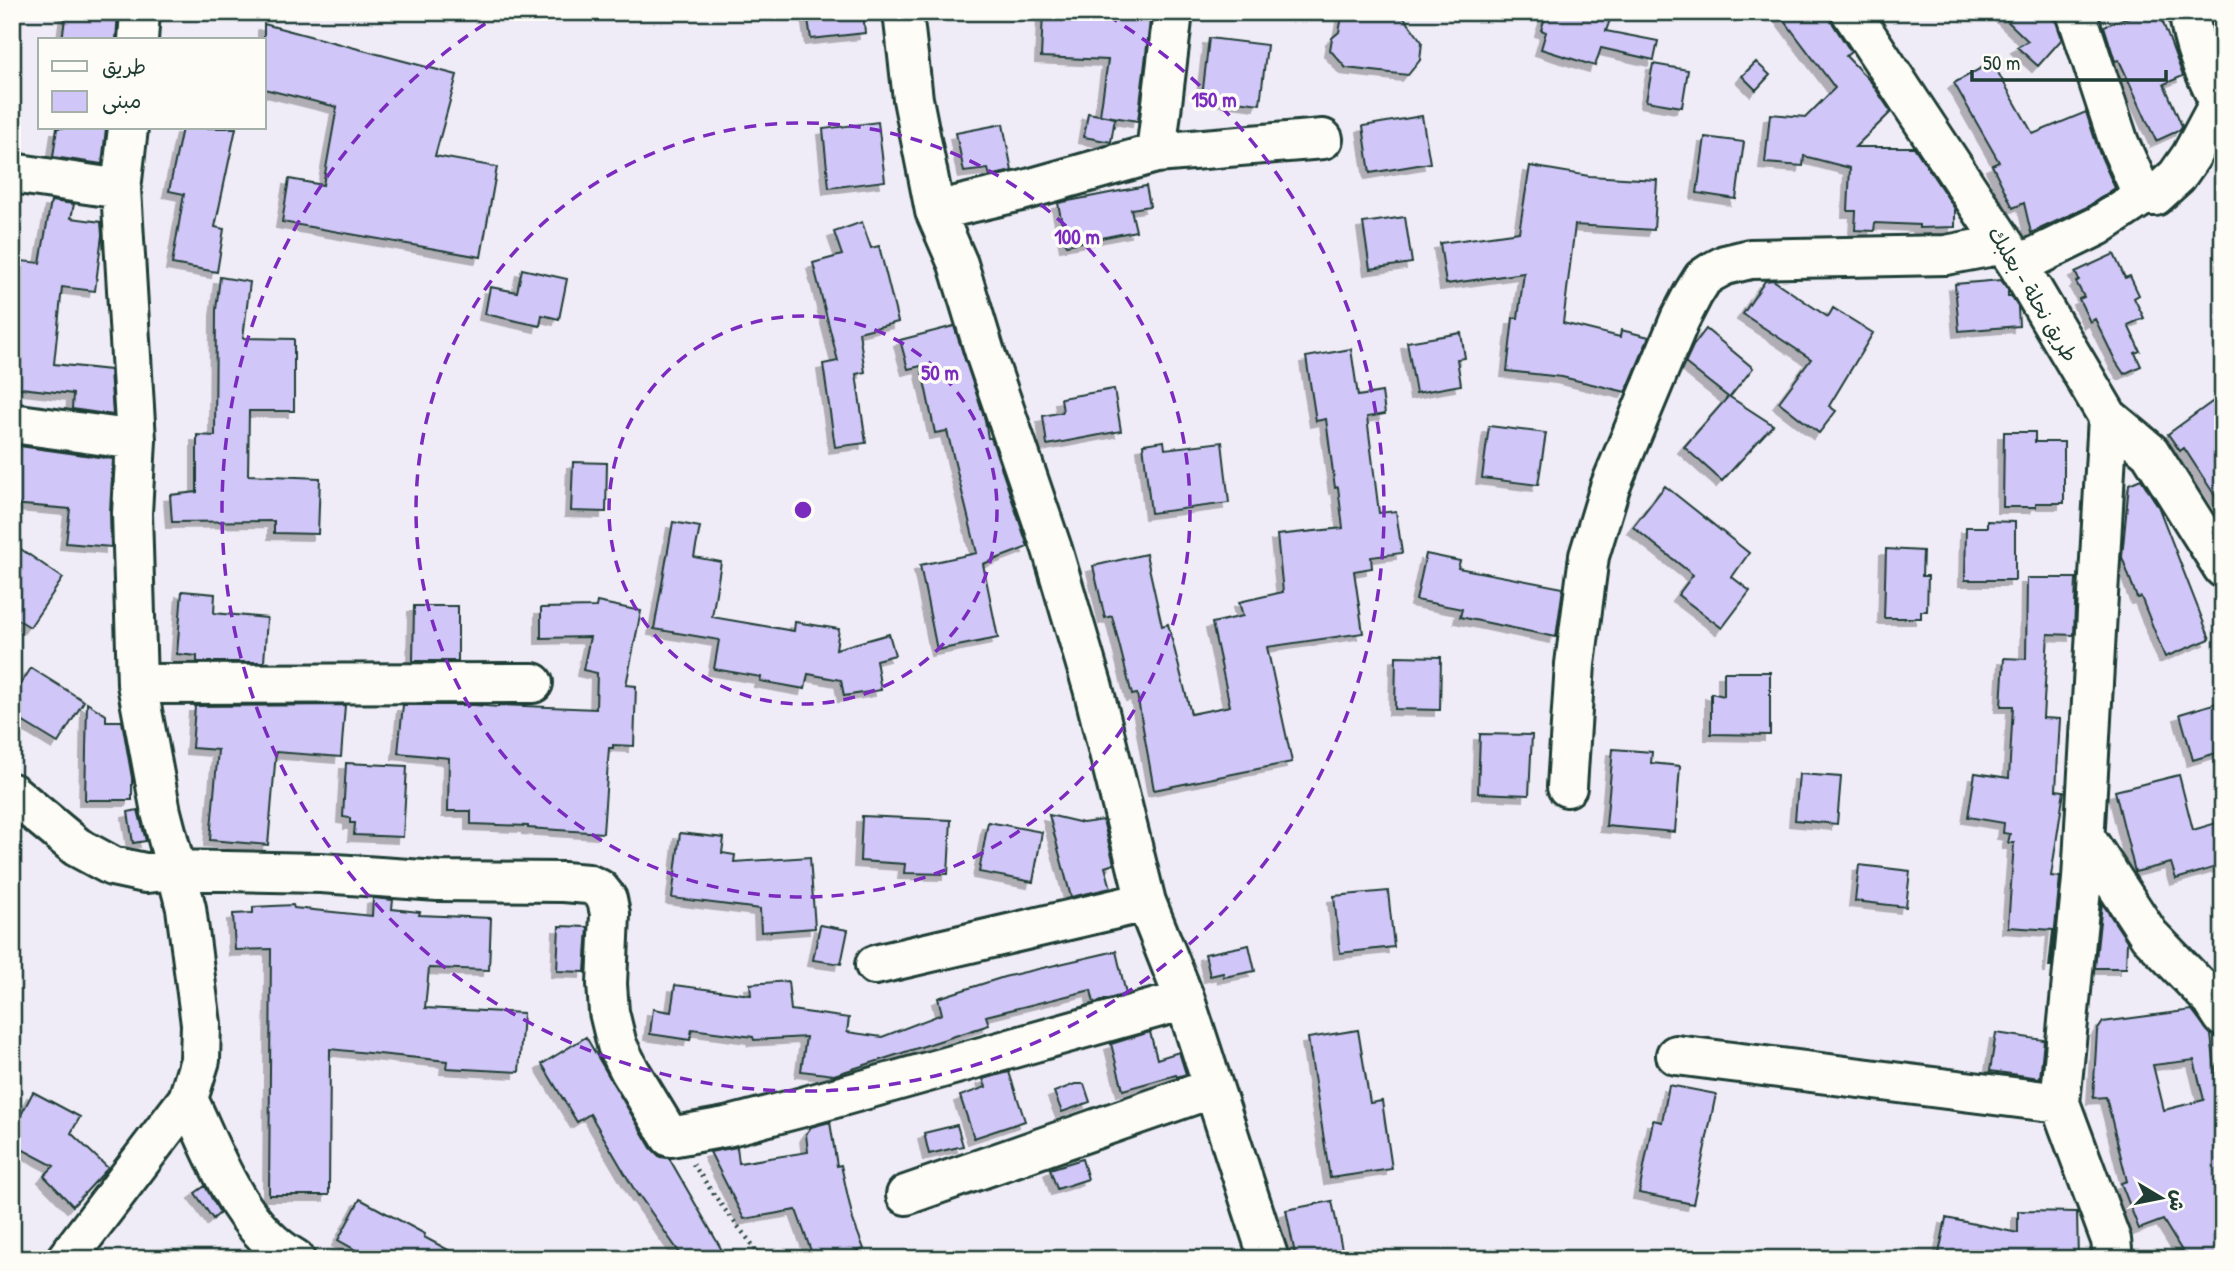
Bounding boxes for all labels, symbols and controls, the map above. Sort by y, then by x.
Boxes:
legend [38,38,266,130]
scale bar [1972,38,2167,82]
text: 50 m [1983,48,2020,77]
text: طريق [102,52,146,81]
text: 150 m [1191,85,1237,114]
text: مبنى [102,86,141,115]
street label: طريق نحلة - بعلبك [1981,221,2085,367]
text: 100 m [1054,222,1100,251]
text: 50 m [921,358,959,387]
centre of rings [791,498,815,522]
north arrow [2126,1162,2196,1232]
text: ش [2163,1188,2192,1214]

